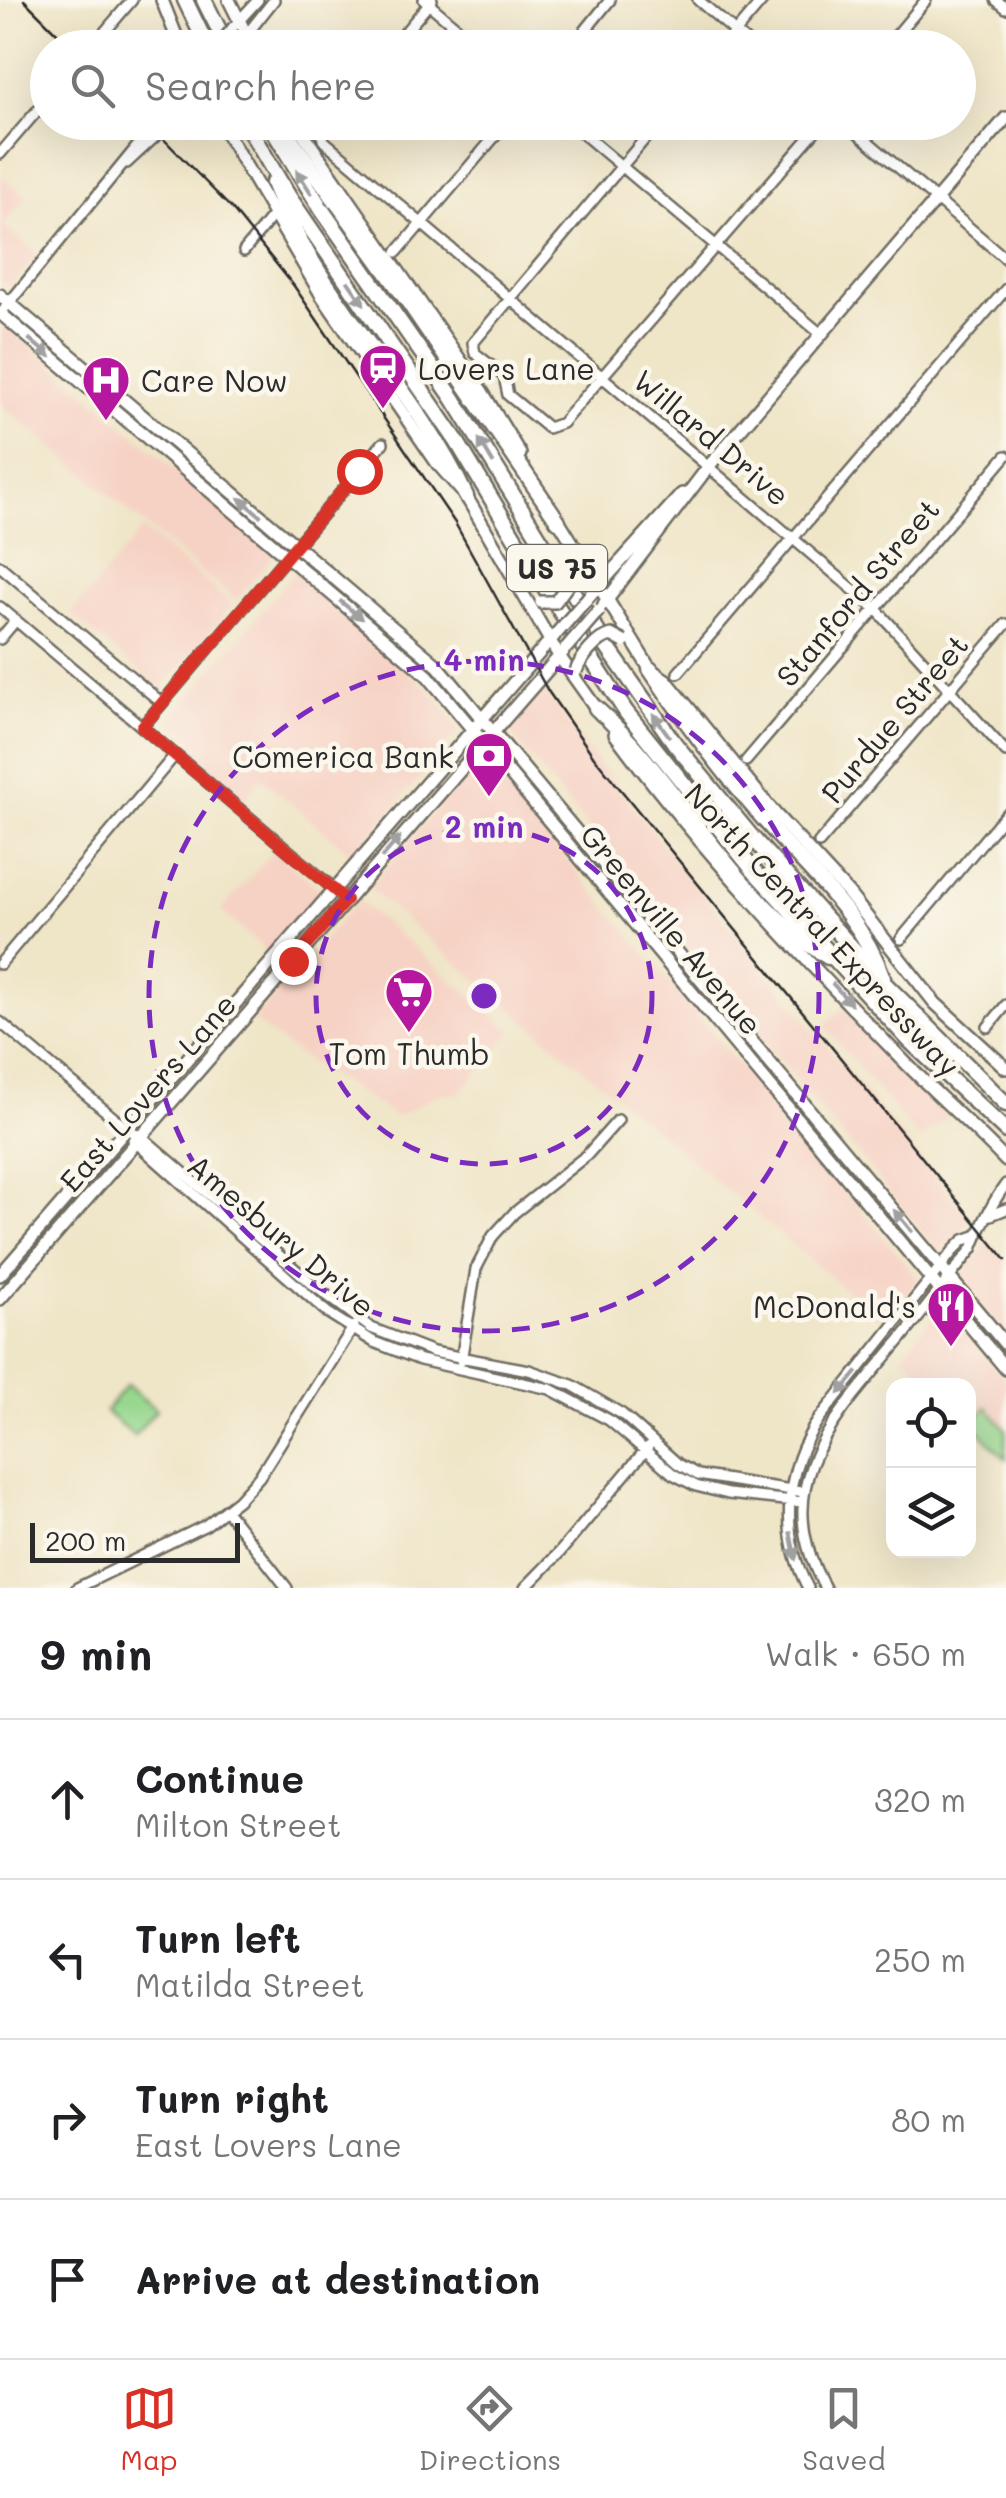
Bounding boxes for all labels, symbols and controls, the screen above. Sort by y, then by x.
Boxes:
search box [30,30,976,140]
icon: search [65,58,120,113]
text: Search here [145,60,376,110]
one-way arrow [296,168,314,196]
one-way arrow [346,280,365,307]
one-way arrow [28,336,53,358]
station icon: Lovers Lane [357,342,409,410]
place label: Lovers Lane [418,348,595,388]
hospital icon: Care Now [80,354,132,422]
place label: Care Now [141,360,288,400]
street label: Willard Drive [626,360,798,514]
one-way arrow [478,437,496,465]
route start [337,449,383,495]
street label: Stanford Street [766,490,948,694]
one-way arrow [238,496,263,518]
road number: US 75 [507,545,607,591]
one-way arrow [339,599,364,620]
street label: Purdue Street [812,625,976,811]
text: 4 min [444,639,525,679]
one-way arrow [652,712,672,738]
bank icon: Comerica Bank [463,730,515,798]
place label: Comerica Bank [232,736,454,776]
street label: North Central Expressway [676,774,970,1084]
text: 2 min [445,806,523,846]
street label: Greenville Avenue [572,815,772,1043]
one-way arrow [379,835,401,860]
route end [271,939,317,985]
supermarket icon: Tom Thumb [383,966,435,1034]
centre of rings [466,978,502,1014]
one-way arrow [830,981,852,1006]
street label: East Lovers Lane [50,984,244,1200]
place label: Tom Thumb [328,1033,490,1073]
street label: Amesbury Drive [180,1145,384,1325]
one-way arrow [893,1208,914,1233]
restaurant icon: McDonald's [925,1280,977,1348]
place label: McDonald's [753,1286,916,1326]
one-way arrow [838,1370,860,1395]
map controls [886,1378,976,1558]
button: locate [886,1378,976,1468]
button: layers [886,1468,976,1558]
scale bar [30,1518,240,1562]
text: 200 m [45,1522,126,1558]
one-way arrow [786,1531,801,1562]
text: 9 min [40,1626,152,1681]
text: Walk · 650 m [765,1632,966,1674]
text: Continue [135,1753,304,1803]
icon: ahead [40,1772,95,1827]
text: 320 m [874,1778,966,1820]
text: Milton Street [135,1803,341,1845]
text: Turn left [135,1913,301,1963]
icon: left [40,1932,95,1987]
text: 250 m [874,1938,966,1980]
text: Matilda Street [135,1963,365,2005]
text: Turn right [135,2073,329,2123]
icon: right [40,2092,95,2147]
text: 80 m [891,2098,966,2140]
text: East Lovers Lane [135,2123,402,2165]
icon: arrive [40,2252,95,2307]
text: Arrive at destination [135,2254,540,2304]
tab: Map [121,2381,178,2477]
tab: Directions [419,2381,561,2477]
tab: Saved [802,2381,885,2477]

